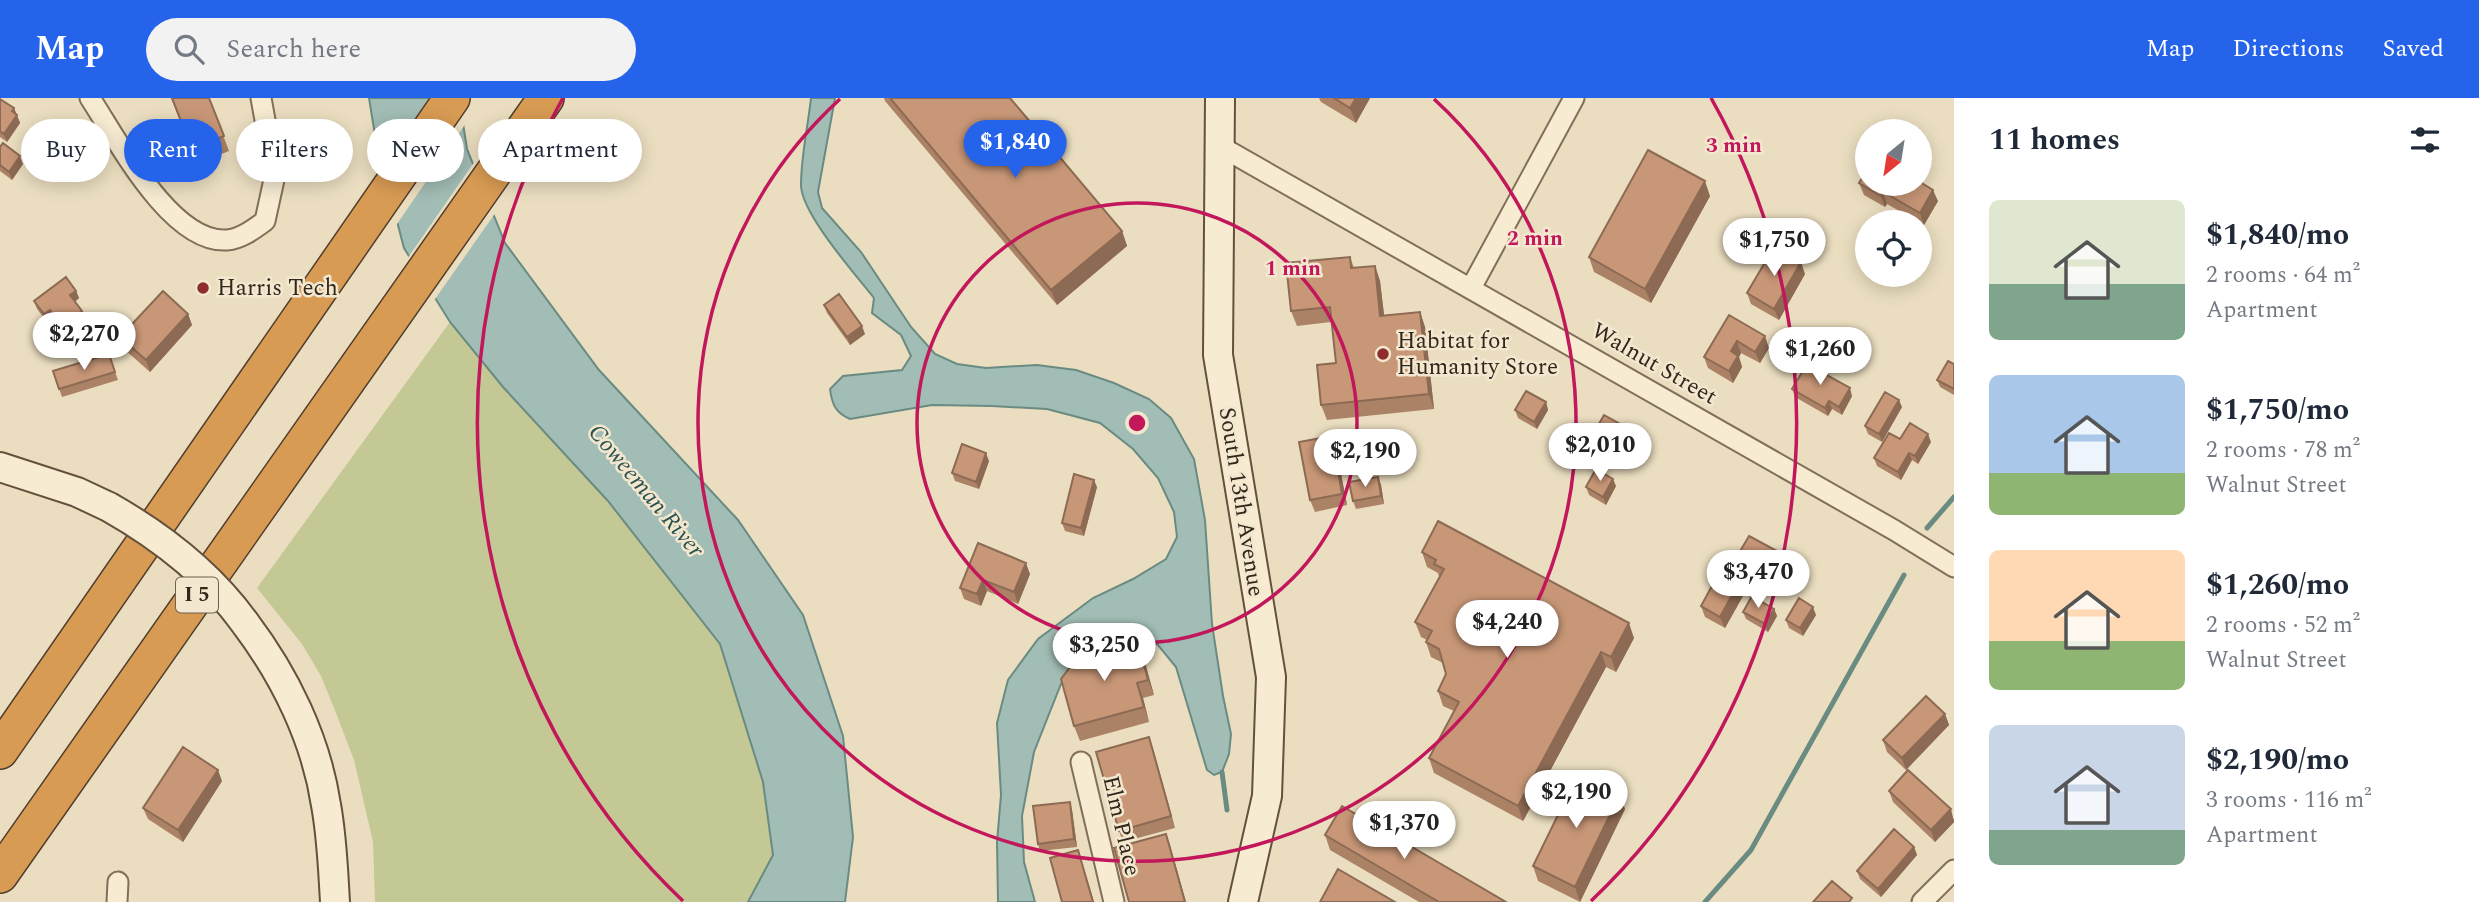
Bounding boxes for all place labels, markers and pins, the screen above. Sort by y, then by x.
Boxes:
pin: $1,840 [958,120,1072,180]
pin: $1,750 [1717,218,1831,278]
place label: Harris Tech [217,271,338,306]
marker: Harris Tech [195,280,211,296]
pin: $2,270 [27,313,141,372]
place label: Habitat for Humanity Store [1397,324,1558,385]
pin: $1,260 [1763,328,1877,387]
marker: Habitat for Humanity Store [1375,346,1391,362]
centre of rings [1125,411,1149,435]
pin: $2,010 [1543,424,1657,483]
pin: $2,190 [1308,430,1422,489]
pin: $3,470 [1701,550,1815,610]
pin: $4,240 [1450,601,1564,660]
pin: $3,250 [1047,624,1161,683]
pin: $2,190 [1519,770,1633,830]
pin: $1,370 [1347,802,1461,861]

